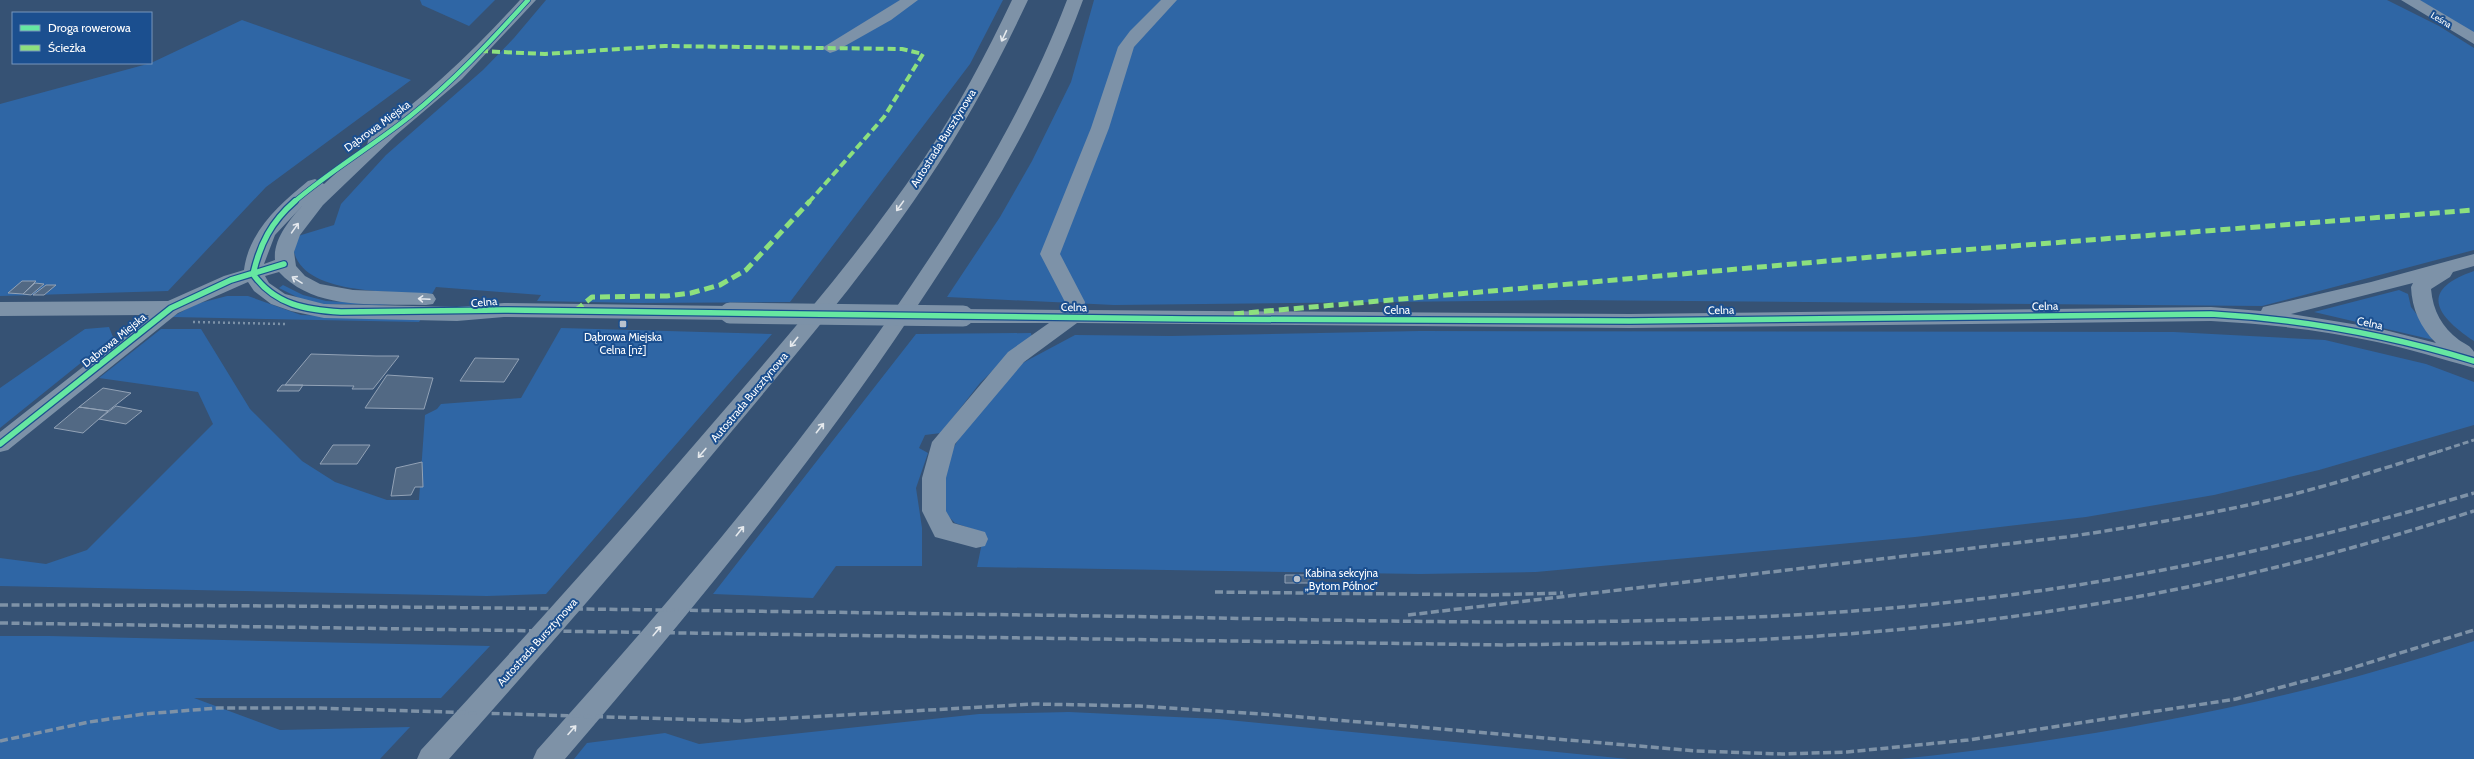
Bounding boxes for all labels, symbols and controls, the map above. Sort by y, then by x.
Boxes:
street label: Leśna [2429,9,2454,30]
legend [12,12,152,64]
text: Droga rowerowa [48,20,131,35]
one-way arrow [1000,29,1007,41]
text: Ścieżka [48,40,86,55]
street label: Autostrada Bursztynowa [907,86,979,190]
street label: Dąbrowa Miejska [341,97,413,155]
one-way arrow [895,201,904,212]
one-way arrow [291,223,299,234]
one-way arrow [292,275,303,284]
street label: Celna [470,294,498,310]
one-way arrow [418,295,431,302]
street label: Celna [2032,299,2059,313]
street label: Celna [1061,300,1088,314]
street label: Celna [1384,303,1411,317]
street label: Celna [1708,303,1735,317]
street label: Dąbrowa Miejska [79,309,149,370]
street label: Celna [2356,313,2385,333]
marker: Dąbrowa Miejska Celna [nż] [618,319,628,329]
place label: Dąbrowa Miejska Celna [nż] [584,330,663,357]
one-way arrow [790,337,799,347]
street label: Autostrada Bursztynowa [707,349,791,445]
one-way arrow [816,423,824,434]
one-way arrow [697,447,706,458]
one-way arrow [735,525,744,536]
place label: Kabina sekcyjna „Bytom Północ” [1305,566,1379,593]
marker: Kabina sekcyjna „Bytom Północ” [1292,574,1302,584]
street label: Autostrada Bursztynowa [494,595,580,689]
one-way arrow [652,626,662,636]
one-way arrow [568,725,577,735]

